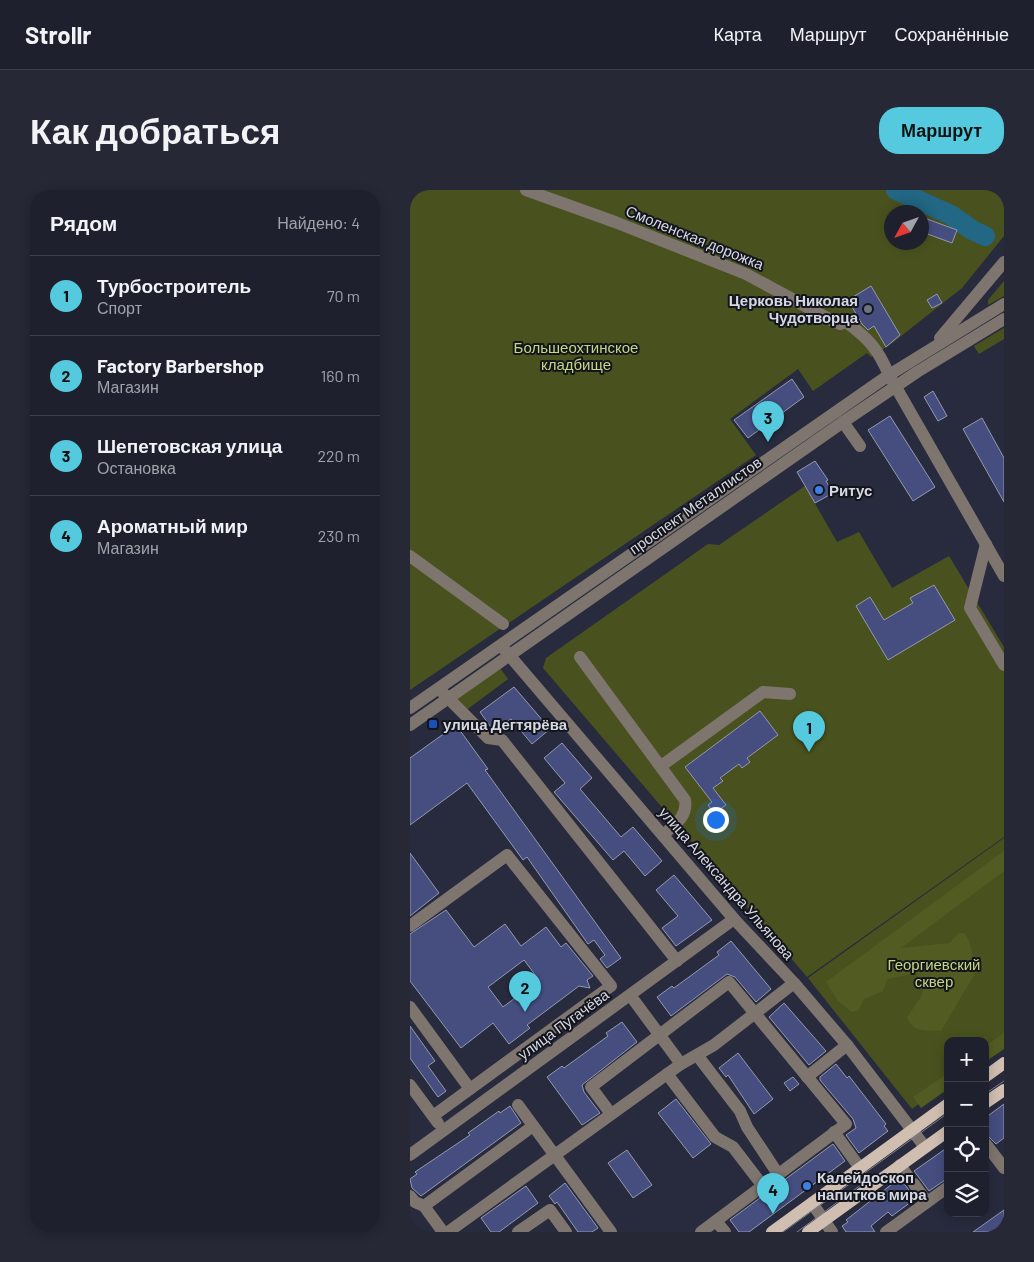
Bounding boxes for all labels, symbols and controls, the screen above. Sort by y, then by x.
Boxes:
text: Strollr [25,20,92,49]
text: Карта [714,23,762,45]
text: Маршрут [790,23,866,45]
text: Сохранённые [894,23,1009,45]
button: Маршрут [879,107,1004,154]
text: Как добраться [30,109,280,151]
street label: Смоленская дорожка [623,201,767,273]
north arrow [884,205,929,250]
text: Рядом [50,210,117,235]
text: Найдено: 4 [277,213,360,232]
text: Турбостроитель [97,274,251,297]
text: 1 [63,286,69,305]
text: 70 m [327,286,360,305]
place label: Церковь Николая Чудотворца [729,291,859,326]
text: Спорт [97,298,142,317]
marker: Церковь Николая Чудотворца [862,303,874,315]
park label: Большеохтинское кладбище [514,338,638,373]
text: Factory Barbershop [97,354,264,377]
text: 2 [62,366,70,385]
text: 160 m [321,366,360,385]
text: Магазин [97,377,159,396]
pin: 3 [752,401,784,442]
text: Шепетовская улица [97,434,282,457]
text: 3 [62,446,70,465]
text: 220 m [317,446,360,465]
street label: проспект Металлистов [625,452,765,557]
text: Остановка [97,458,176,477]
place label: Ритус [829,481,872,499]
marker: Ритус [813,484,825,496]
text: Ароматный мир [97,514,248,537]
text: 4 [61,526,71,545]
text: 230 m [318,526,360,545]
text: Магазин [97,538,159,557]
pin: 1 [793,711,825,752]
place label: улица Дегтярёва [443,715,568,733]
marker: улица Дегтярёва [427,718,439,730]
street label: улица Александра Ульянова [656,803,799,964]
your location [703,807,729,833]
park label: Георгиевский сквер [888,955,980,990]
pin: 2 [509,971,541,1012]
street label: улица Пугачёва [514,985,612,1063]
map controls [944,1037,989,1217]
button: + [944,1037,989,1082]
button: − [944,1082,989,1127]
button: locate [944,1127,989,1172]
place label: Калейдоскоп напитков мира [817,1168,927,1203]
button: layers [944,1172,989,1217]
pin: 4 [757,1173,789,1214]
marker: Калейдоскоп напитков мира [801,1180,813,1192]

